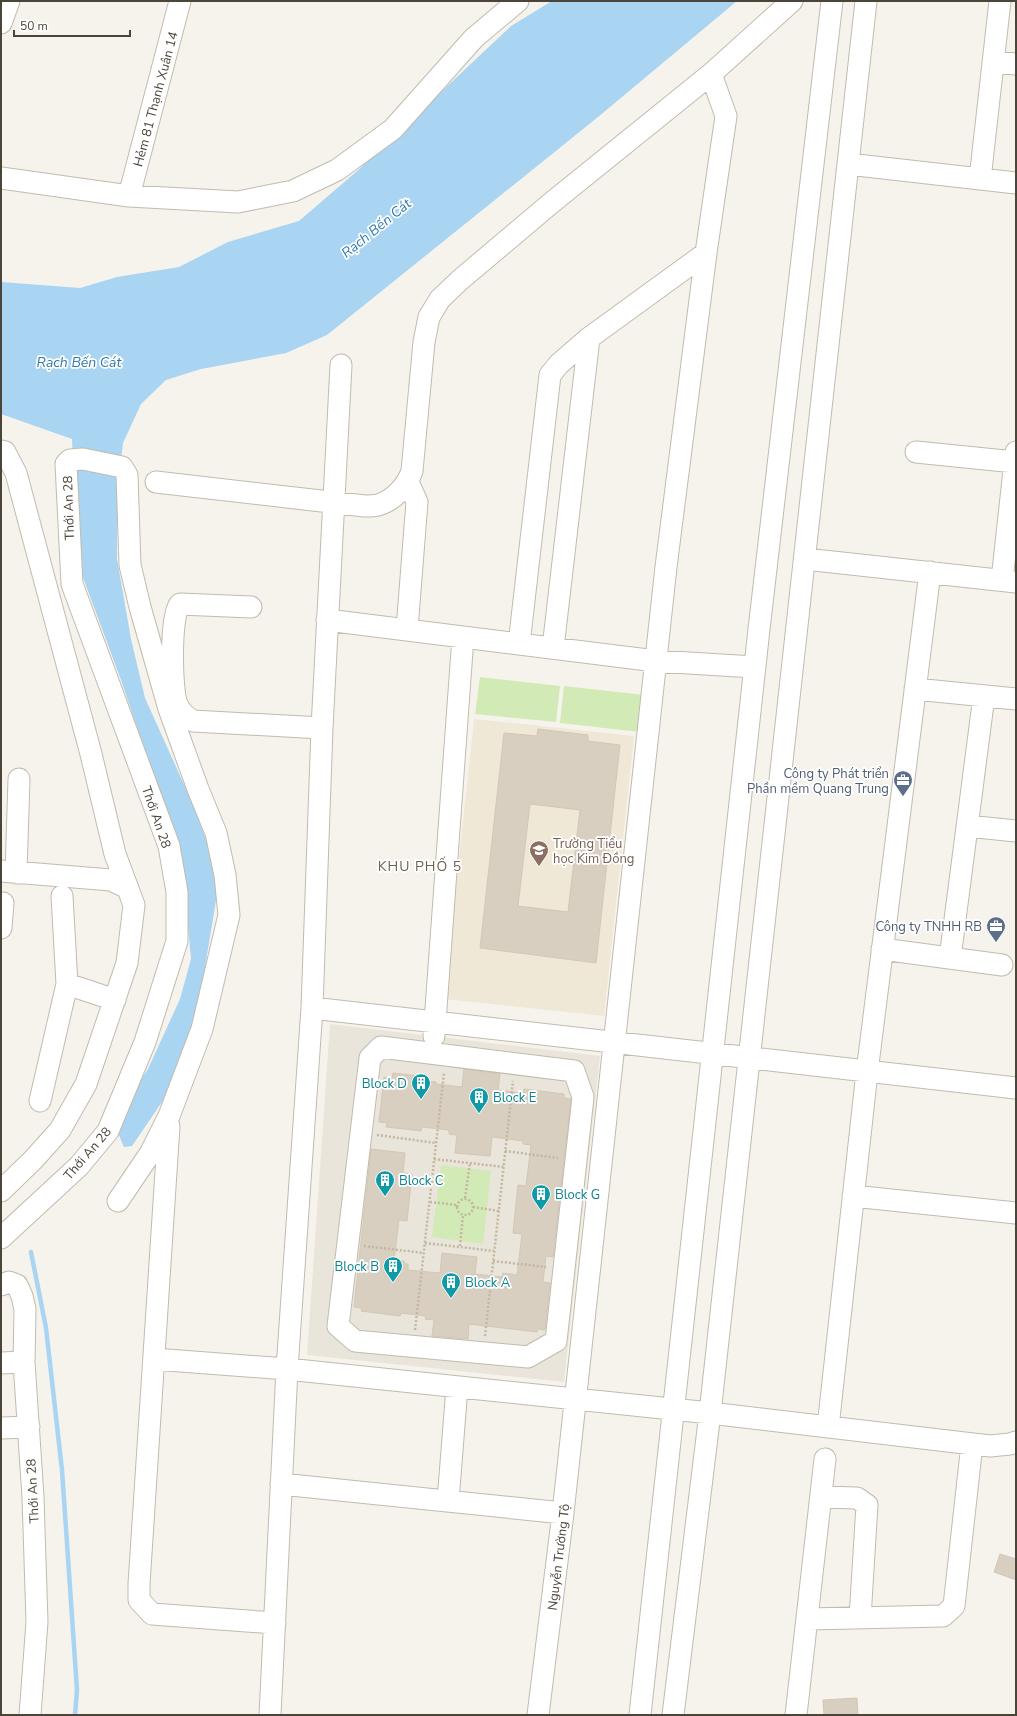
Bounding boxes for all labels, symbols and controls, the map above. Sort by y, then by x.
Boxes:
scale bar [14,12,130,38]
text: 50 m [20,18,48,34]
street label: Hẻm 81 Thạnh Xuân 14 [129,29,183,169]
water label: Rạch Bến Cát [337,194,416,262]
water label: Rạch Bến Cát [37,353,122,372]
street label: Thới An 28 [59,475,79,541]
place label: Công ty Phát triển Phần mềm Quang Trung [747,765,889,798]
office icon: Công ty Phát triển Phần mềm Quang Trung [892,769,914,797]
street label: Thới An 28 [137,784,175,851]
place label: Trường Tiểu học Kim Đồng [553,835,634,868]
school or university icon: Trường Tiểu học Kim Đồng [528,839,550,867]
district label: KHU PHỐ 5 [378,856,462,876]
office icon: Công ty TNHH RB [985,915,1007,943]
place label: Công ty TNHH RB [875,918,982,936]
building icon: Block D [410,1072,432,1100]
place label: Block D [362,1075,407,1093]
building icon: Block E [468,1086,490,1114]
place label: Block E [493,1089,536,1107]
street label: Thới An 28 [60,1123,116,1184]
building icon: Block C [374,1169,396,1197]
place label: Block C [399,1172,444,1190]
building icon: Block G [530,1183,552,1211]
place label: Block G [555,1186,600,1204]
building icon: Block B [382,1255,404,1283]
place label: Block B [335,1258,379,1276]
building icon: Block A [440,1271,462,1299]
place label: Block A [465,1274,511,1292]
street label: Thới An 28 [22,1458,44,1524]
street label: Nguyễn Trường Tộ [544,1503,574,1611]

